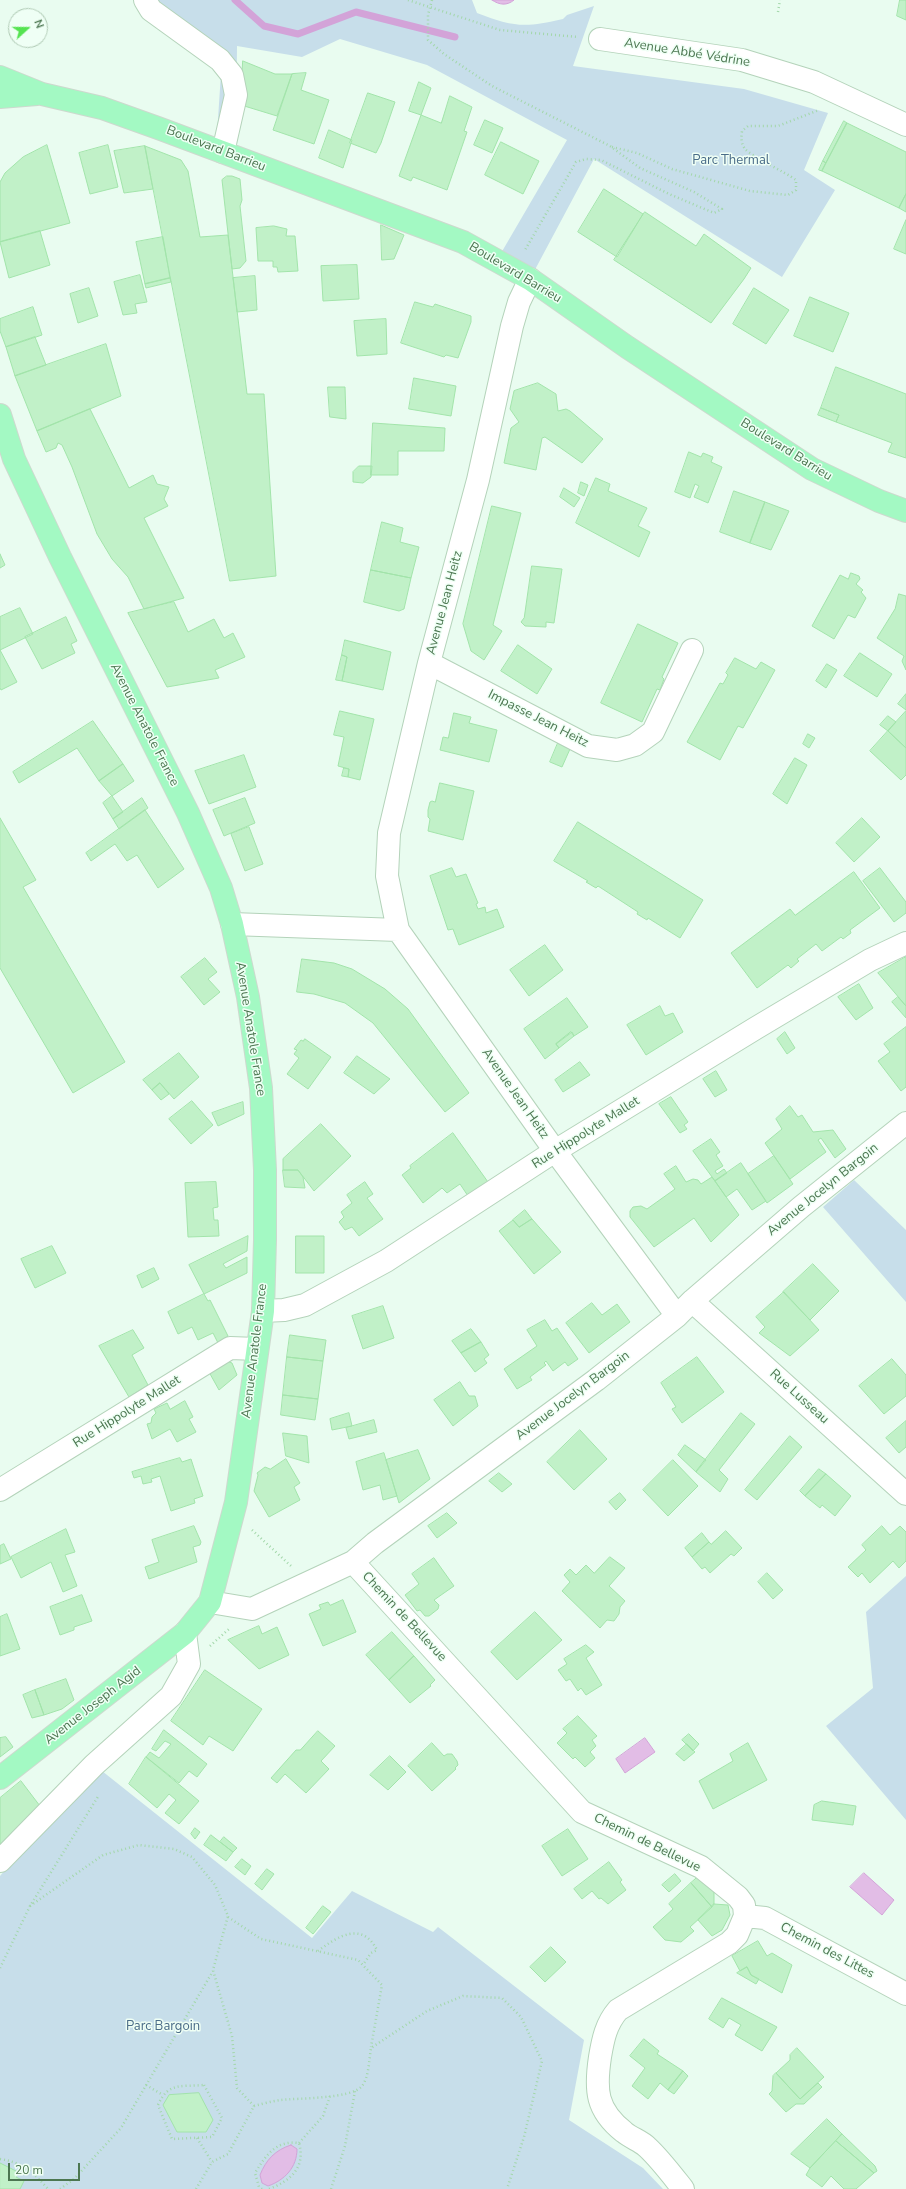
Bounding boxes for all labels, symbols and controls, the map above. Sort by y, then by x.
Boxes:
north arrow [8,8,48,48]
text: N [30,17,47,30]
street label: Avenue Abbé Védrine [623,35,751,71]
street label: Boulevard Barrieu [164,123,268,175]
park label: Parc Thermal [692,153,770,169]
street label: Boulevard Barrieu [466,239,564,307]
street label: Boulevard Barrieu [737,416,835,484]
street label: Avenue Jean Heitz [424,549,466,657]
street label: Avenue Anatole France [106,661,182,789]
street label: Impasse Jean Heitz [485,687,591,751]
street label: Avenue Anatole France [232,961,268,1097]
street label: Avenue Jean Heitz [478,1046,552,1142]
street label: Rue Hippolyte Mallet [529,1094,643,1172]
street label: Avenue Jocelyn Bargoin [764,1140,882,1240]
street label: Avenue Anatole France [239,1283,271,1419]
street label: Avenue Jocelyn Bargoin [513,1348,633,1444]
street label: Rue Lusseau [766,1366,832,1428]
street label: Rue Hippolyte Mallet [70,1373,184,1451]
street label: Chemin de Bellevue [358,1569,450,1665]
street label: Avenue Joseph Agid [42,1663,144,1749]
street label: Chemin de Bellevue [591,1810,703,1876]
street label: Chemin des Littes [777,1920,877,1982]
park label: Parc Bargoin [126,2019,200,2035]
scale bar [10,2155,82,2181]
text: 20 m [15,2162,43,2178]

